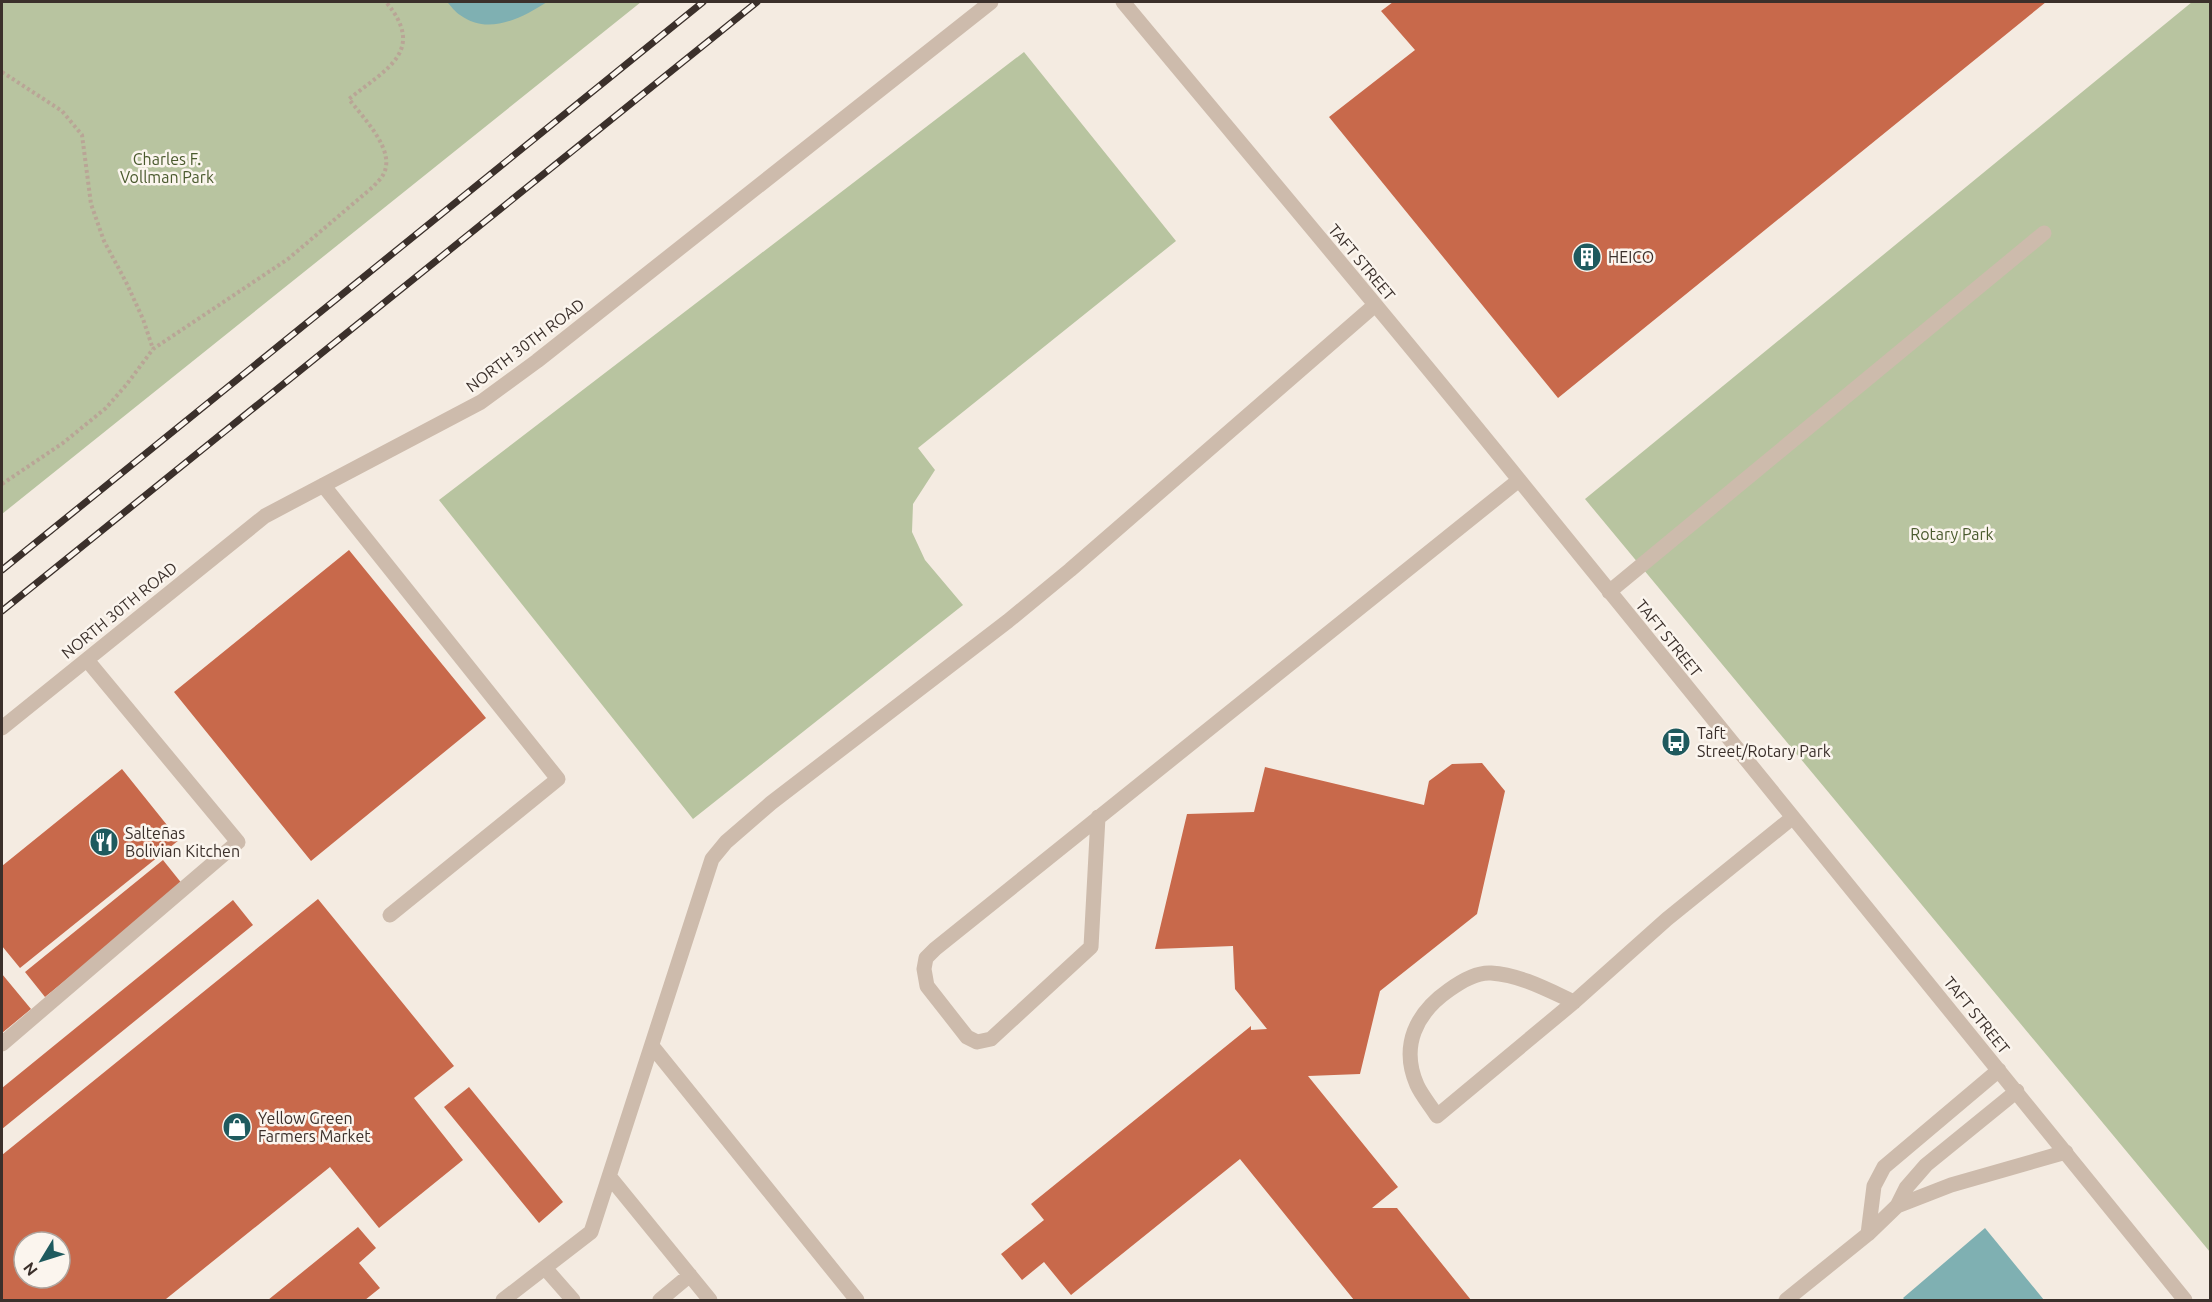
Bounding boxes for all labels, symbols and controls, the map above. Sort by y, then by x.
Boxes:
park label: Charles F. Vollman Park [120,150,214,186]
street label: TAFT STREET [1325,220,1399,304]
building icon: HEICO [1571,241,1603,273]
place label: HEICO [1608,248,1654,266]
street label: NORTH 30TH ROAD [462,295,588,395]
park label: Rotary Park [1910,525,1994,543]
street label: NORTH 30TH ROAD [58,558,180,662]
street label: TAFT STREET [1633,596,1706,680]
place label: Taft Street/Rotary Park [1697,724,1831,760]
bus stop icon: Taft Street/Rotary Park [1660,726,1692,758]
place label: Salteñas Bolivian Kitchen [125,824,240,860]
restaurant icon: Salteñas Bolivian Kitchen [88,826,120,858]
street label: TAFT STREET [1941,973,2014,1057]
place label: Yellow Green Farmers Market [258,1109,371,1145]
shop icon: Yellow Green Farmers Market [221,1111,253,1143]
north arrow [12,1230,72,1290]
text: N [19,1259,41,1279]

